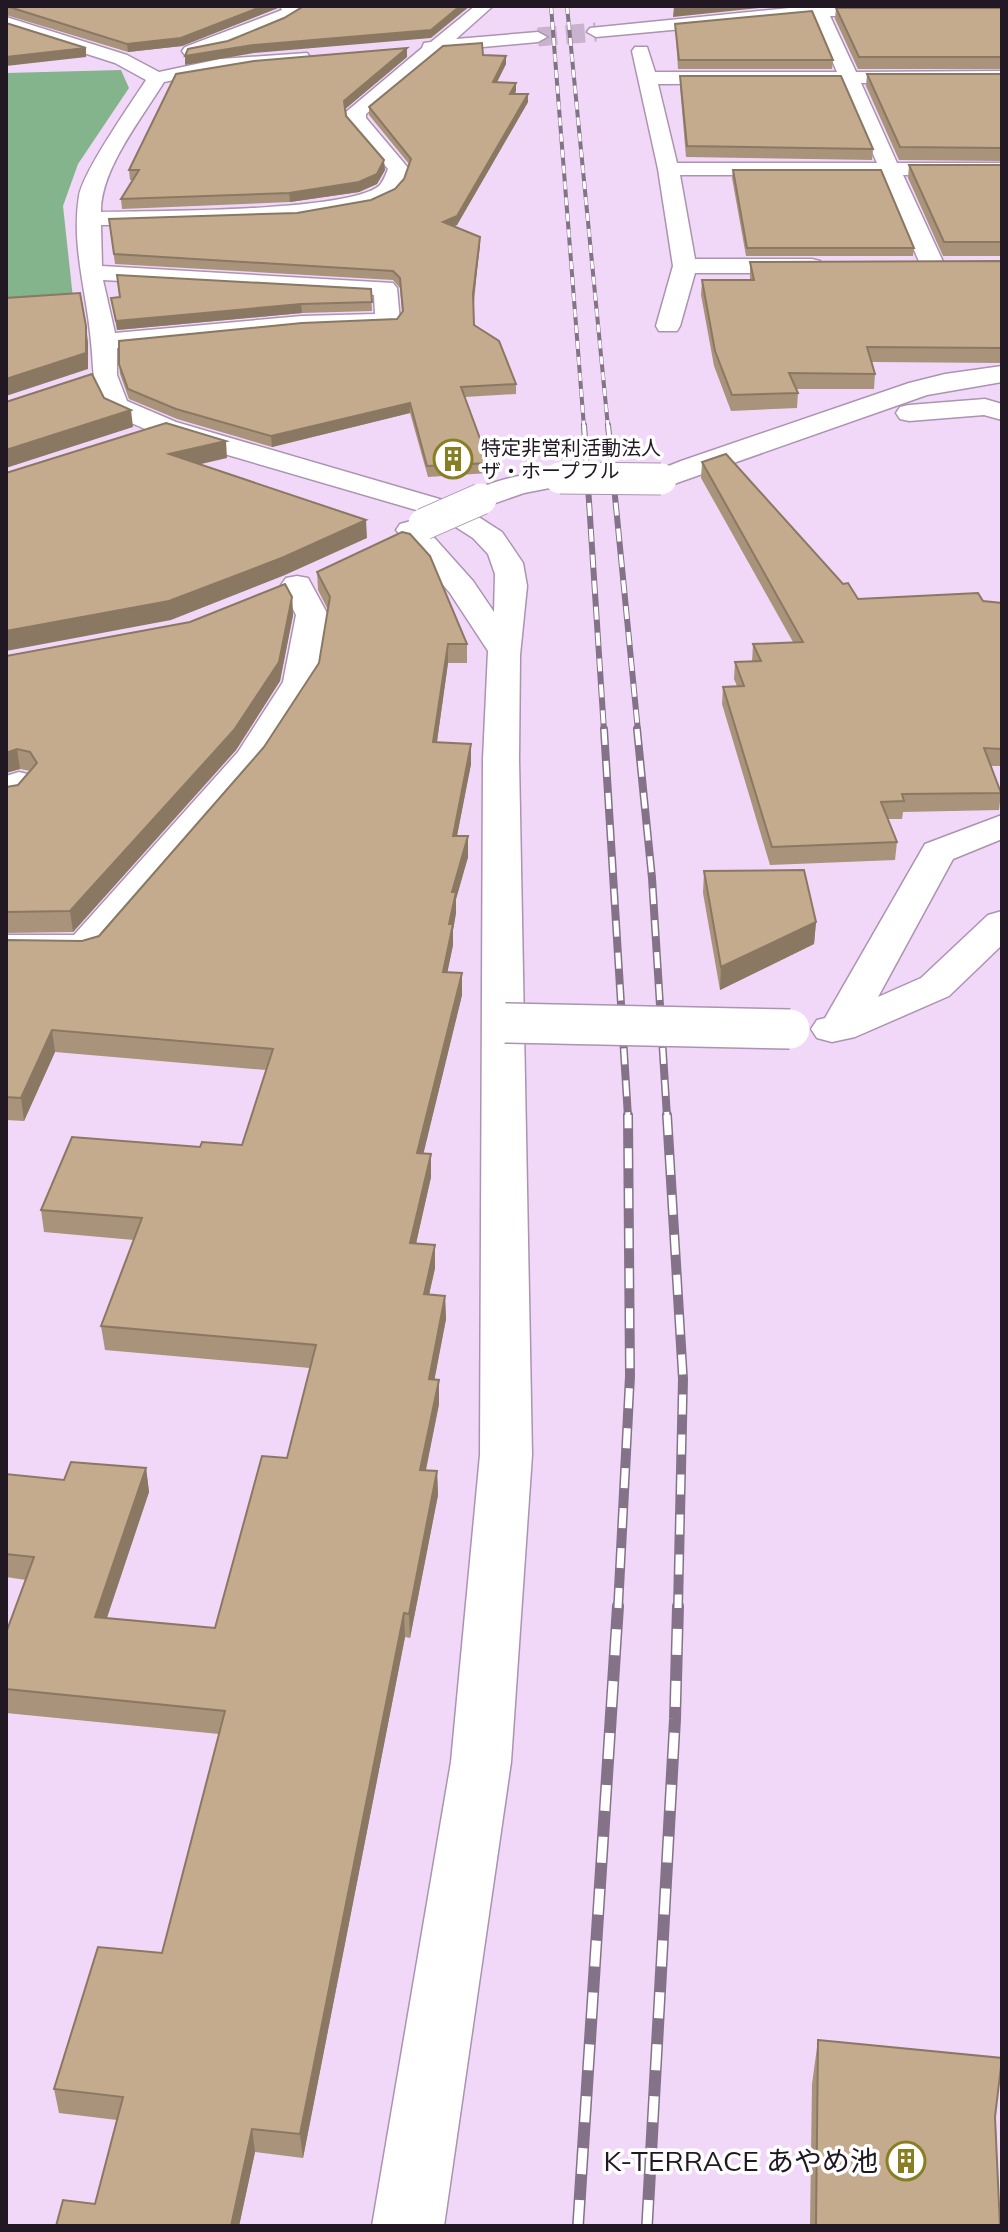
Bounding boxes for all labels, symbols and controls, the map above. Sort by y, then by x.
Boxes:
place label: 特定非営利活動法人 ザ・ホープフル [481,435,661,483]
building icon: 特定非営利活動法人 ザ・ホープフル [432,438,474,480]
building icon: K-TERRACE あやめ池 [885,2140,927,2182]
place label: K-TERRACE あやめ池 [603,2143,878,2178]

